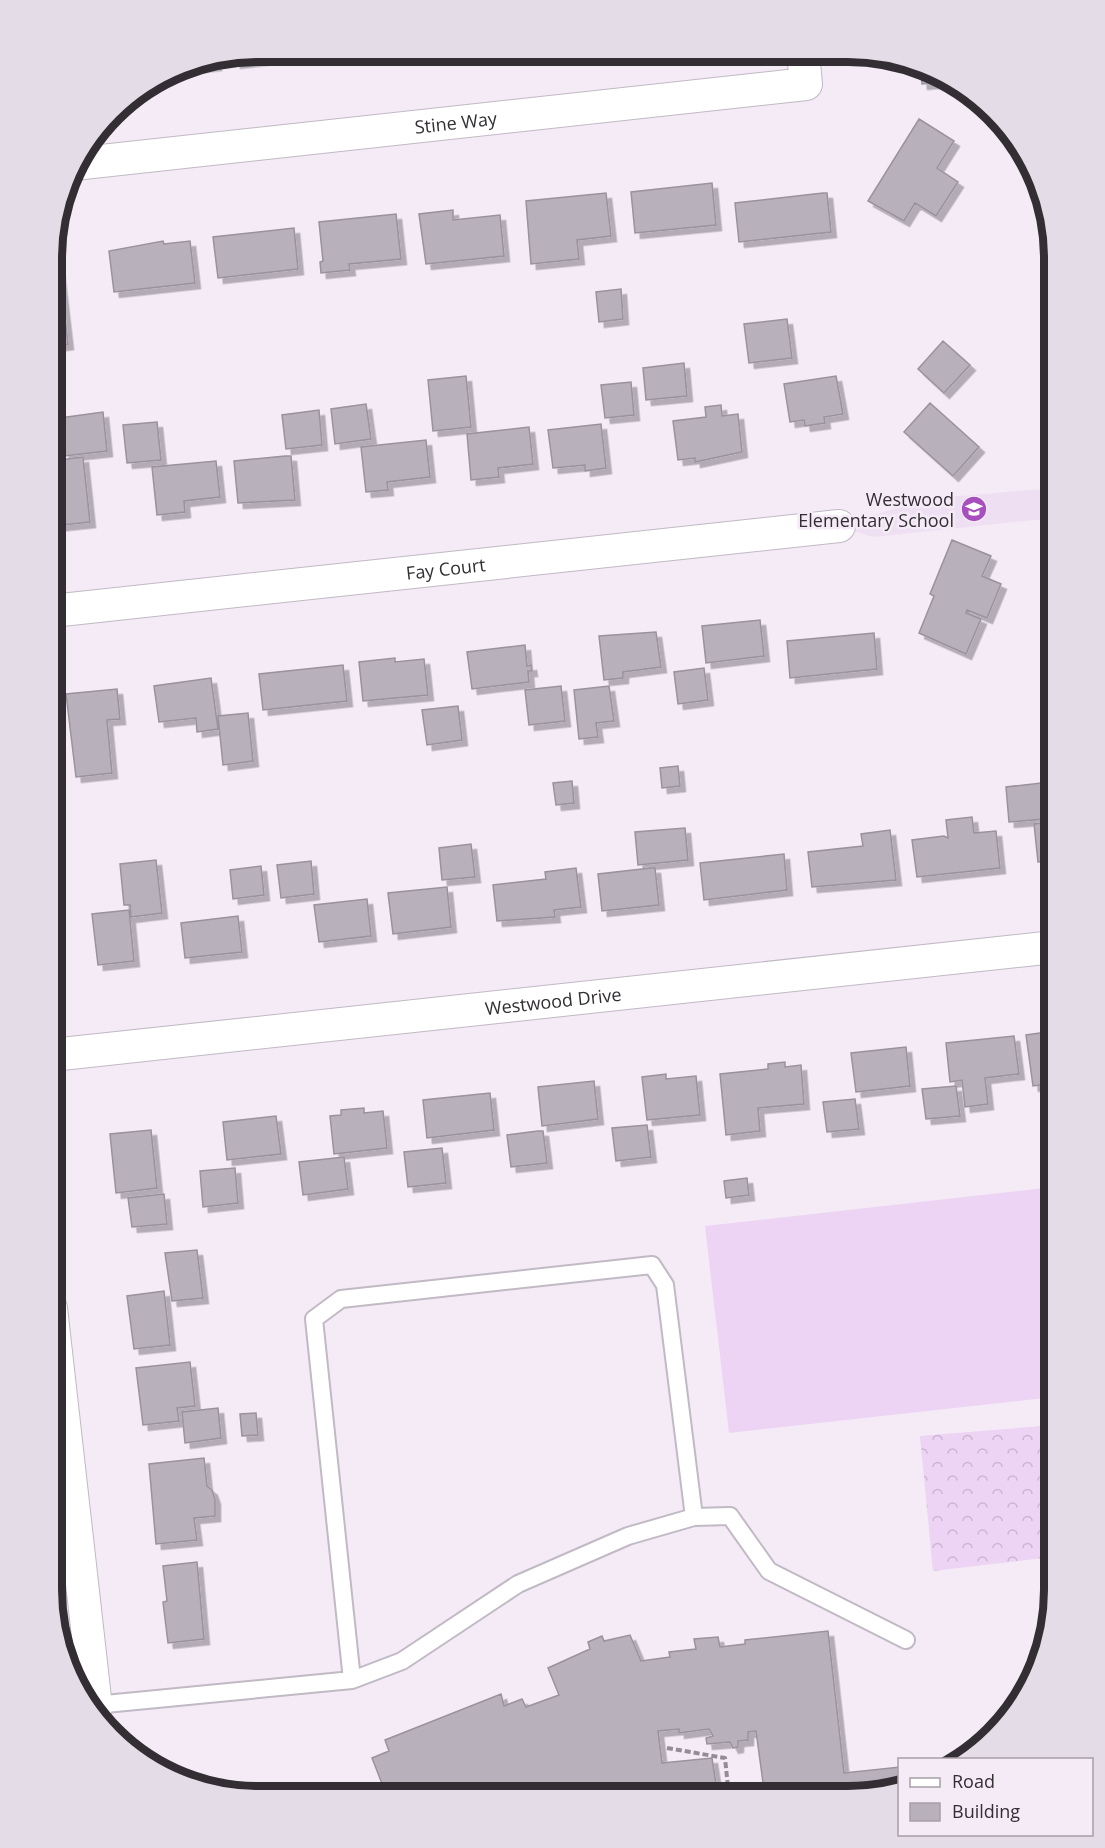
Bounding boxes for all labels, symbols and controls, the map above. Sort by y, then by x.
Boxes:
street label: Stine Way [413,106,499,139]
place label: Westwood Elementary School [798,487,954,532]
school or university icon: Westwood Elementary School [959,494,989,524]
street label: Fay Court [405,552,487,585]
street label: Westwood Drive [484,982,623,1020]
legend [898,1758,1093,1836]
text: Road [952,1769,995,1793]
text: Building [952,1799,1020,1823]

